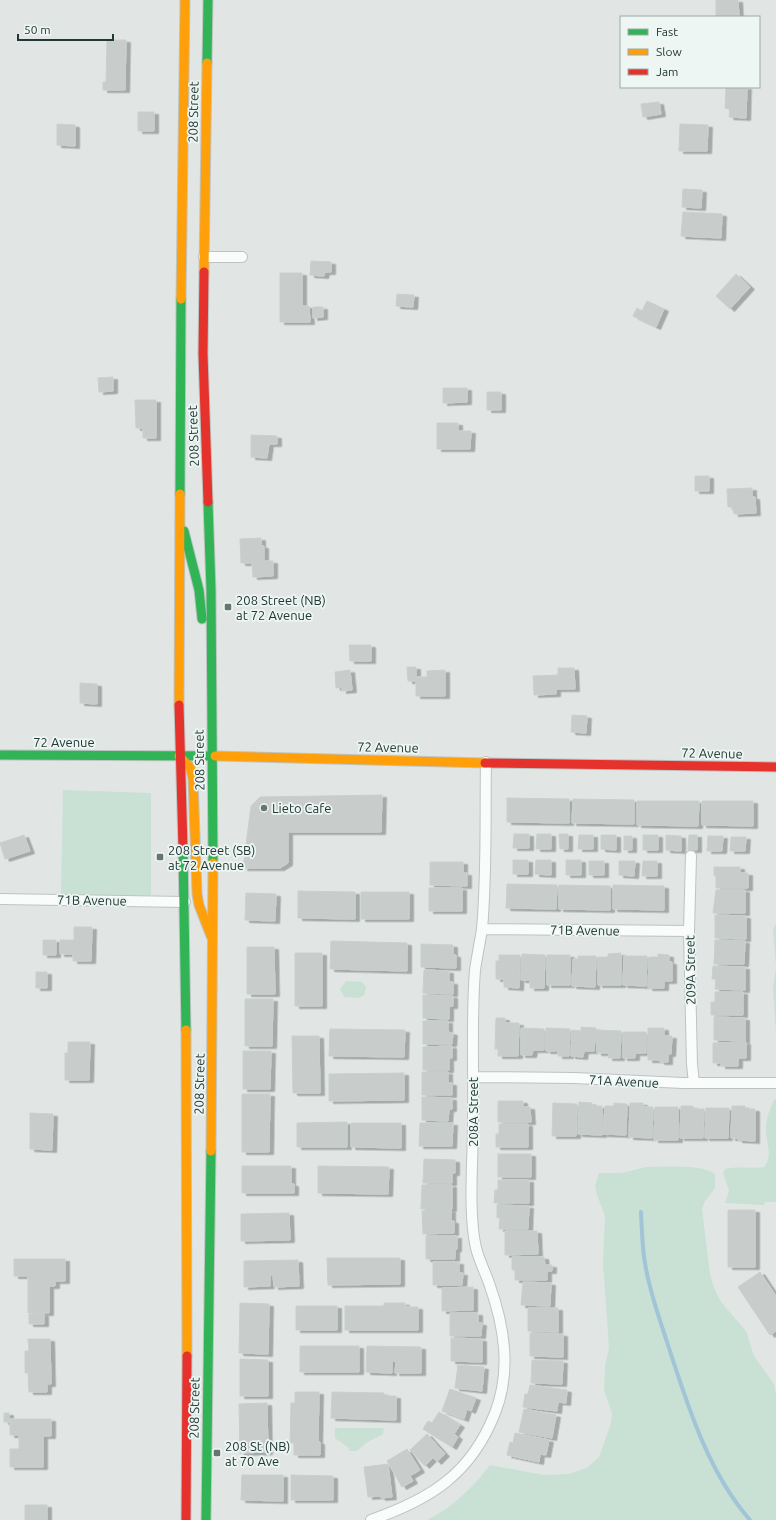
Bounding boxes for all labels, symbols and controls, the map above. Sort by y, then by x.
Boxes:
scale bar [18,16,113,42]
legend [620,16,760,88]
text: 50 m [24,23,51,36]
text: Fast [656,25,678,38]
text: Slow [656,45,682,58]
text: Jam [656,65,678,78]
street label: 208 Street [185,81,201,143]
street label: 208 Street [185,405,201,467]
place label: 208 Street (NB) at 72 Avenue [236,593,326,622]
marker: 208 Street (NB) at 72 Avenue [223,602,233,612]
street label: 208 Street [191,729,207,791]
street label: 72 Avenue [33,735,95,749]
street label: 72 Avenue [357,739,419,755]
street label: 72 Avenue [681,745,743,761]
place label: Lieto Cafe [272,801,331,815]
marker: Lieto Cafe [259,803,269,813]
place label: 208 Street (SB) at 72 Avenue [168,843,255,872]
marker: 208 Street (SB) at 72 Avenue [155,852,165,862]
street label: 71B Avenue [57,892,127,908]
street label: 71B Avenue [550,922,620,938]
street label: 209A Street [682,935,698,1005]
street label: 208 Street [191,1053,207,1115]
street label: 71A Avenue [589,1072,659,1090]
street label: 208A Street [466,1077,480,1147]
street label: 208 Street [186,1377,202,1439]
place label: 208 St (NB) at 70 Ave [225,1439,290,1468]
marker: 208 St (NB) at 70 Ave [212,1448,222,1458]

